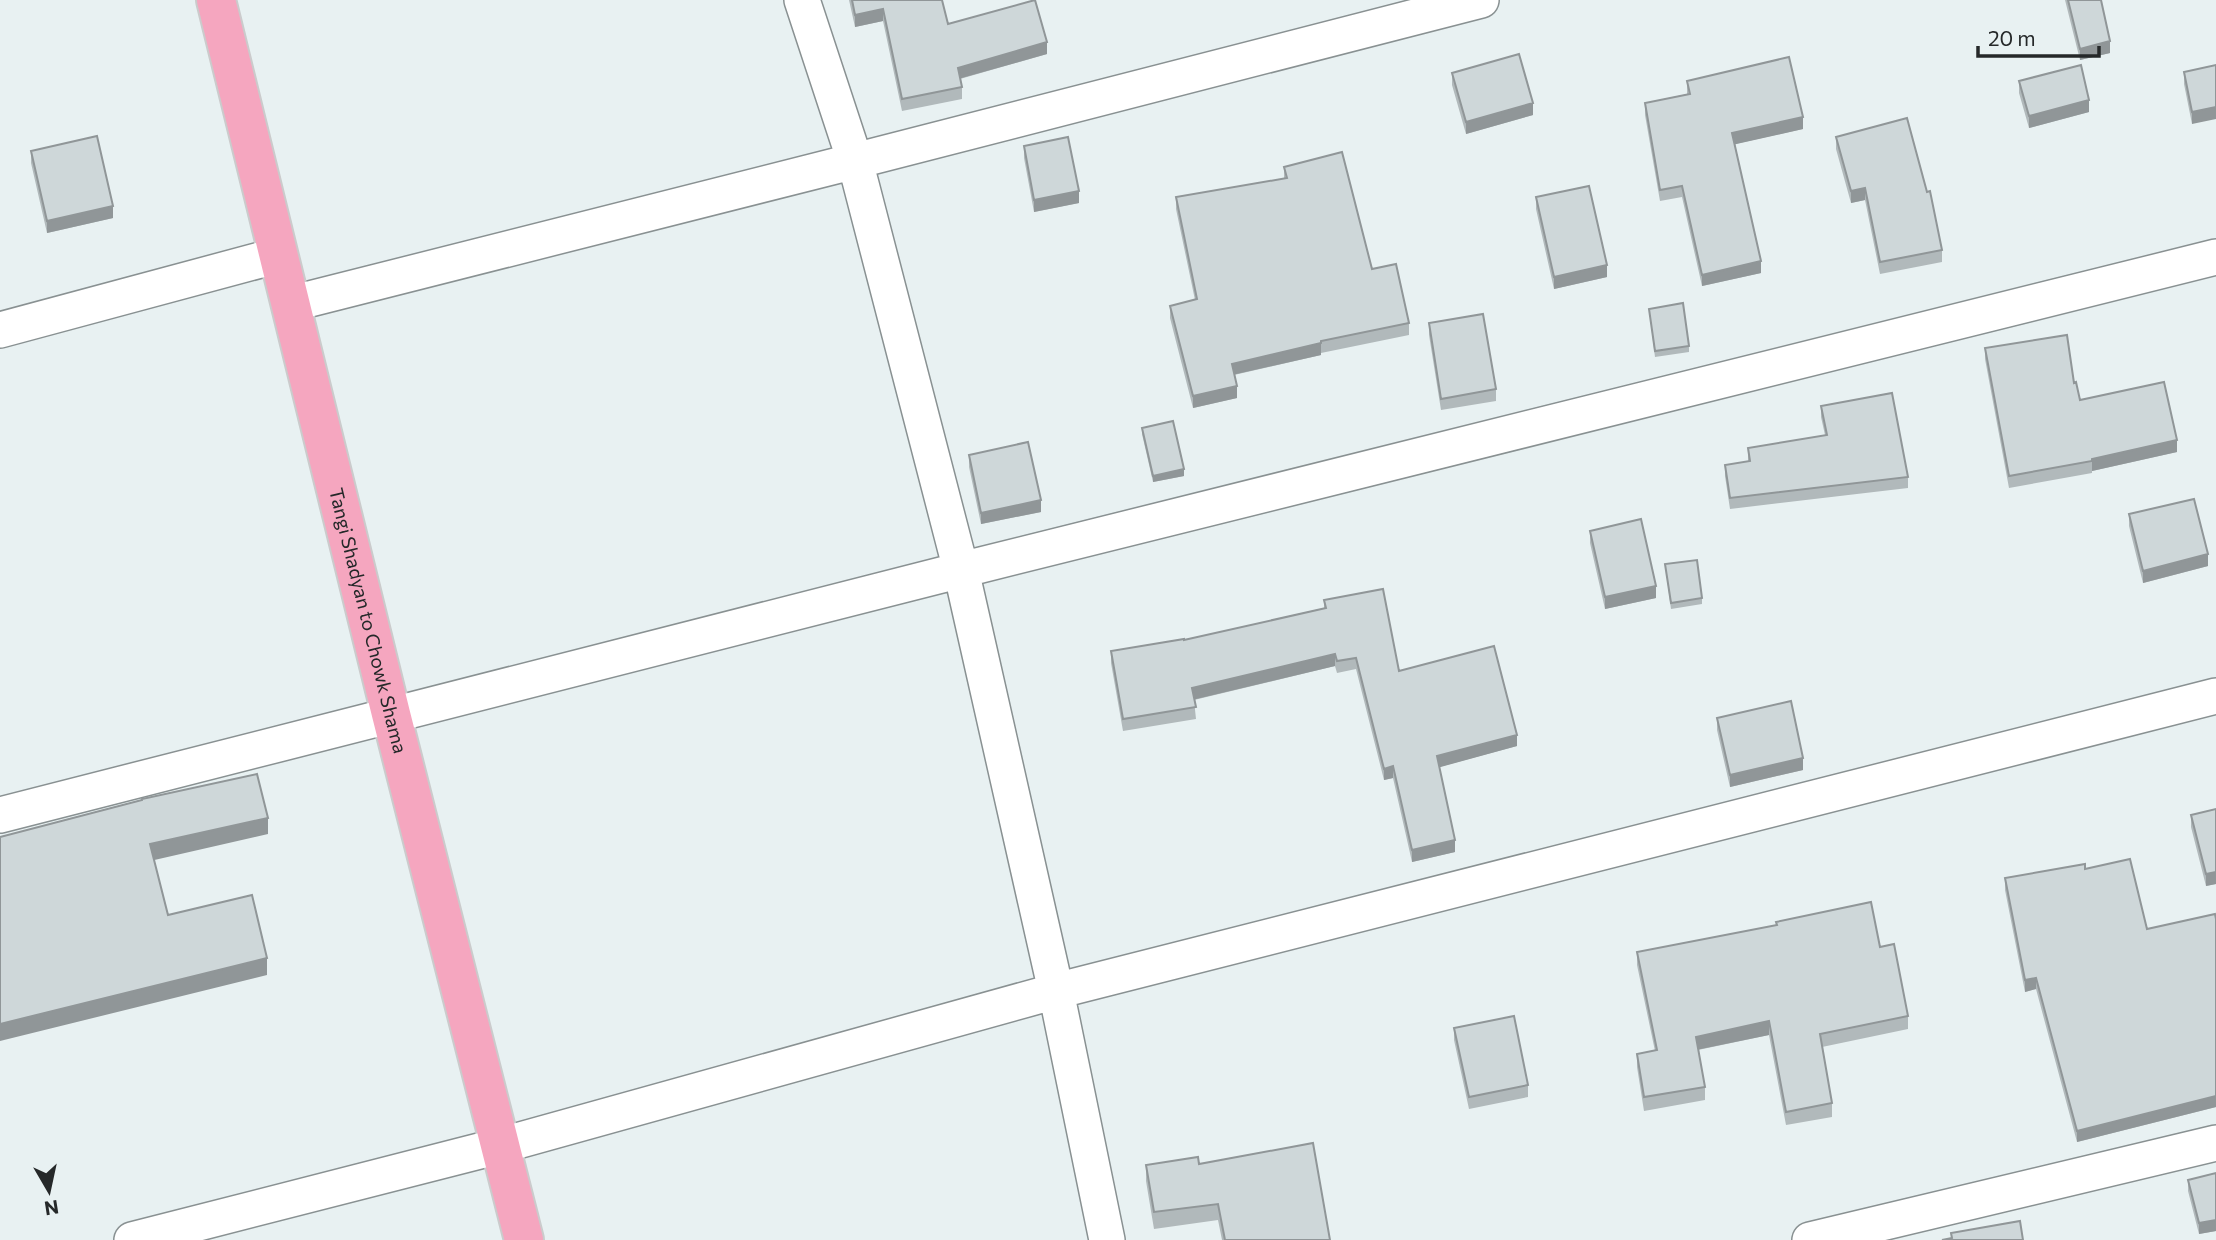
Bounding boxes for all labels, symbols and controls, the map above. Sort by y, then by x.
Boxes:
scale bar [1978,14,2099,58]
text: 20 m [1988,25,2036,50]
street label: Tangi Shadyan to Chowk Shama [325,485,412,756]
north arrow [14,1156,84,1226]
text: N [43,1196,61,1221]

